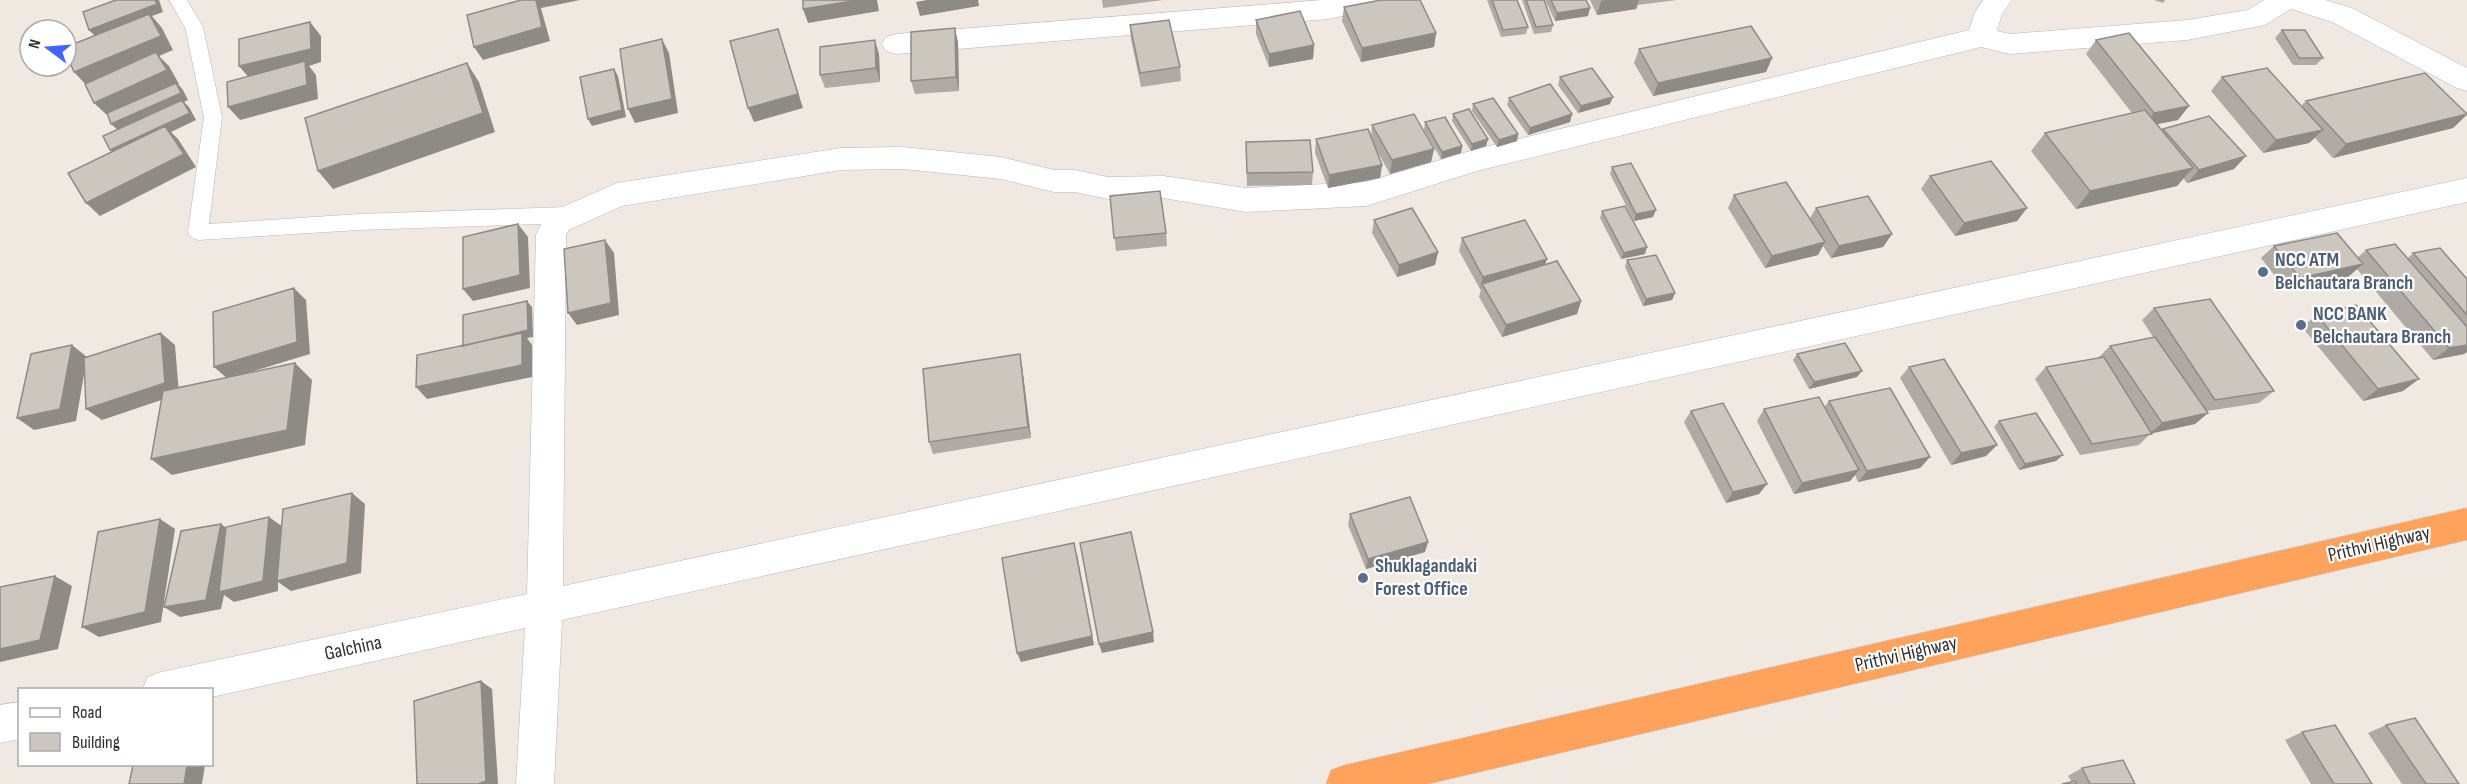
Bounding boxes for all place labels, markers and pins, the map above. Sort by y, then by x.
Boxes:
place label: NCC ATM Belchautara Branch [2275,248,2413,295]
marker: NCC ATM Belchautara Branch [2256,265,2270,279]
place label: NCC BANK Belchautara Branch [2313,302,2451,349]
marker: NCC BANK Belchautara Branch [2294,318,2308,332]
place label: Shuklagandaki Forest Office [1375,554,1477,601]
marker: Shuklagandaki Forest Office [1356,571,1370,585]

